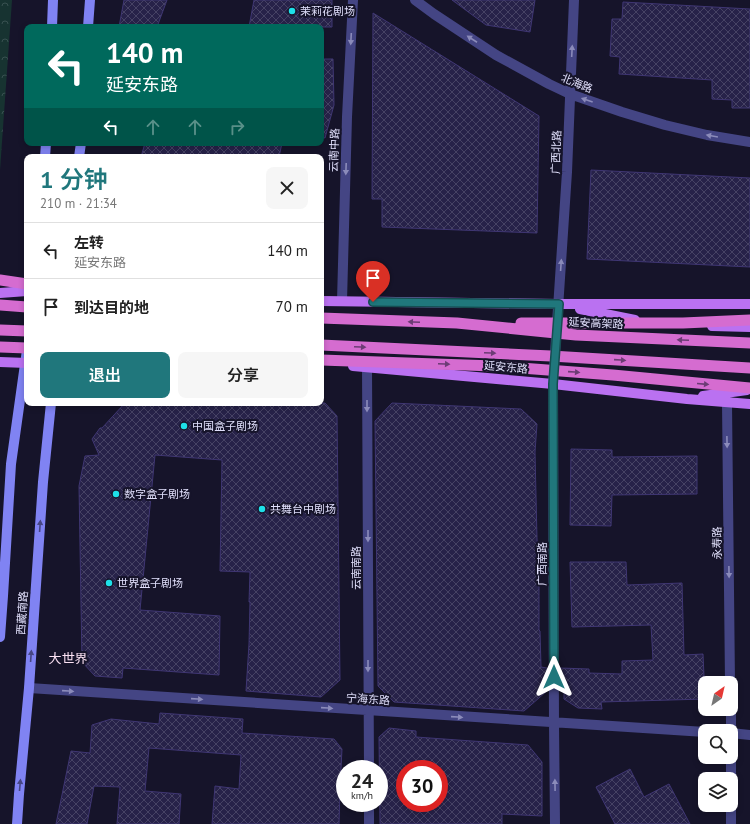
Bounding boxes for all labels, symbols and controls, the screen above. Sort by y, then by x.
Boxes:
place label: 茉莉花剧场 [300,4,355,18]
marker: 茉莉花剧场 [287,6,297,16]
one-way arrow [347,33,354,45]
text: 140 m [106,34,183,71]
one-way arrow [467,35,477,43]
icon: left [40,40,92,92]
one-way arrow [568,45,575,57]
street label: 北海路 [559,70,595,96]
text: 延安东路 [106,73,178,96]
one-way arrow [580,97,592,103]
icon: left [100,116,122,138]
icon: ahead [142,116,164,138]
icon: ahead [184,116,206,138]
icon: right [226,116,248,138]
street label: 云南中路 [326,128,342,172]
street label: 广西北路 [548,130,564,174]
one-way arrow [705,133,718,139]
one-way arrow [343,163,349,176]
text: 1 分钟 [40,164,108,195]
button: close [266,167,308,209]
text: 210 m · 21:34 [40,195,117,212]
text: 左转 [74,233,104,252]
icon: left [40,240,62,262]
text: 140 m [267,241,308,260]
text: 延安东路 [74,254,126,271]
one-way arrow [558,258,564,271]
pin [356,261,390,302]
icon: arrive [362,267,384,289]
icon: arrive [40,296,62,318]
text: 70 m [275,297,308,316]
text: 到达目的地 [74,298,149,317]
street label: 延安高架路 [568,315,624,331]
one-way arrow [408,318,420,325]
one-way arrow [677,336,689,343]
one-way arrow [354,344,367,350]
one-way arrow [484,350,497,356]
button: 退出 [40,352,170,398]
button: 分享 [178,352,308,398]
one-way arrow [614,357,627,363]
street label: 延安东路 [483,358,529,376]
one-way arrow [438,361,450,368]
one-way arrow [568,369,580,376]
one-way arrow [697,381,709,387]
one-way arrow [364,400,370,413]
place label: 中国盒子剧场 [192,419,258,433]
marker: 中国盒子剧场 [179,421,189,431]
one-way arrow [724,436,730,449]
place label: 数字盒子剧场 [124,487,190,501]
marker: 数字盒子剧场 [111,489,121,499]
place label: 共舞台中剧场 [270,502,336,516]
marker: 共舞台中剧场 [257,504,267,514]
one-way arrow [36,520,43,532]
street label: 永寿路 [710,526,724,560]
one-way arrow [365,530,371,543]
street label: 广西南路 [535,542,549,586]
street label: 云南南路 [349,546,363,590]
one-way arrow [726,566,732,579]
place label: 世界盒子剧场 [117,576,183,590]
marker: 世界盒子剧场 [104,578,114,588]
street label: 西藏南路 [13,591,31,635]
one-way arrow [27,650,34,662]
district label: 大世界 [48,650,88,667]
position arrow [533,656,575,698]
one-way arrow [365,660,371,673]
north arrow [698,676,738,716]
map controls [698,676,738,812]
one-way arrow [62,687,74,694]
street label: 宁海东路 [346,690,390,708]
one-way arrow [191,695,203,702]
one-way arrow [321,704,333,711]
one-way arrow [451,713,463,720]
button: search [698,724,738,764]
speed limit sign: 30 [396,760,448,812]
text: 24 [351,768,373,794]
button: layers [698,772,738,812]
one-way arrow [16,779,23,791]
one-way arrow [551,779,558,791]
text: km/h [351,789,373,802]

